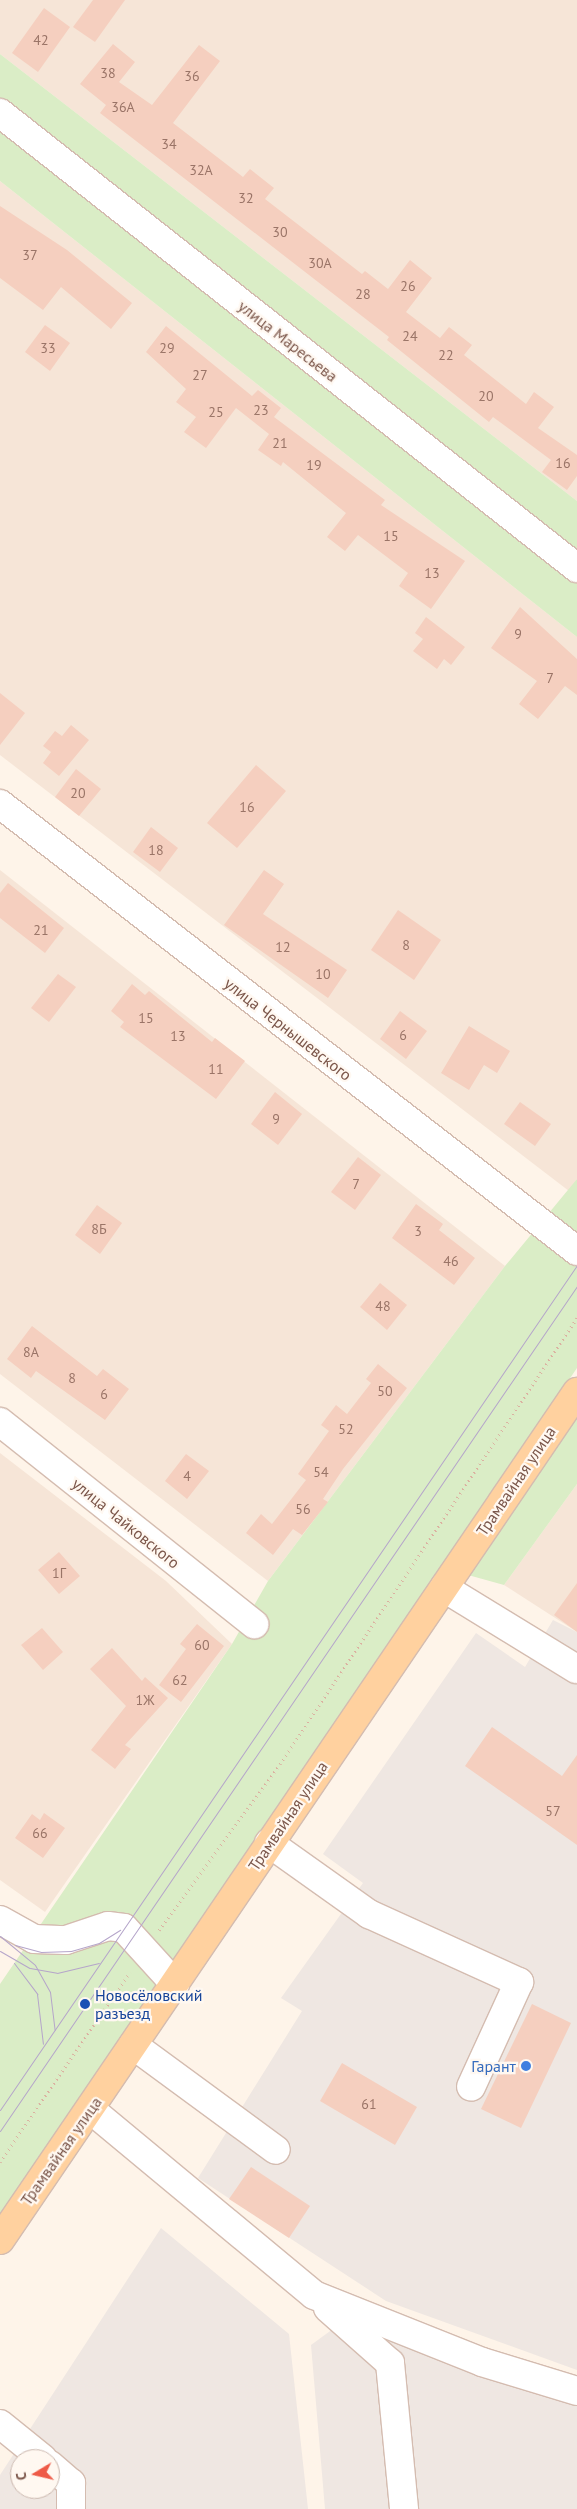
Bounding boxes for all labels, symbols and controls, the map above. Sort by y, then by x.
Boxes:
house number: 42 [33,32,49,48]
house number: 38 [100,65,116,81]
house number: 36 [184,68,200,84]
house number: 36А [111,99,135,115]
house number: 34 [161,136,177,152]
house number: 32А [189,162,213,178]
house number: 32 [238,190,254,206]
house number: 30 [272,224,288,240]
house number: 37 [22,247,38,263]
house number: 30А [308,255,332,271]
house number: 26 [400,278,416,294]
house number: 28 [355,286,371,302]
street label: улица Маресьева [235,296,341,386]
house number: 24 [402,328,418,344]
house number: 33 [40,340,56,356]
house number: 29 [159,340,175,356]
house number: 22 [438,347,454,363]
house number: 27 [192,367,208,383]
house number: 20 [478,388,494,404]
house number: 23 [253,402,269,418]
house number: 25 [208,404,224,420]
house number: 21 [272,435,288,451]
house number: 16 [555,455,571,471]
house number: 19 [306,457,322,473]
house number: 15 [383,528,399,544]
house number: 13 [424,565,440,581]
house number: 9 [514,626,522,642]
house number: 7 [546,670,554,686]
house number: 20 [70,785,86,801]
house number: 16 [239,799,255,815]
house number: 18 [148,842,164,858]
house number: 21 [33,922,49,938]
house number: 8 [402,937,410,953]
house number: 12 [275,939,291,955]
house number: 10 [315,966,331,982]
street label: улица Чернышевского [221,973,355,1085]
house number: 15 [138,1010,154,1026]
house number: 6 [399,1027,407,1043]
house number: 13 [170,1028,186,1044]
house number: 11 [208,1061,224,1077]
house number: 9 [272,1111,280,1127]
house number: 7 [352,1176,360,1192]
house number: 8Б [91,1221,107,1237]
house number: 3 [414,1223,422,1239]
house number: 46 [443,1253,459,1269]
house number: 48 [375,1298,391,1314]
house number: 8А [23,1344,39,1360]
house number: 8 [68,1370,76,1386]
house number: 50 [377,1383,393,1399]
house number: 6 [100,1386,108,1402]
house number: 52 [338,1421,354,1437]
street label: Трамвайная улица [472,1423,560,1539]
house number: 54 [313,1464,329,1480]
house number: 4 [183,1468,191,1484]
street label: улица Чайковского [68,1474,184,1572]
house number: 56 [295,1501,311,1517]
house number: 1Г [52,1565,66,1581]
house number: 60 [194,1637,210,1653]
house number: 62 [172,1672,188,1688]
house number: 1Ж [136,1692,154,1708]
street label: Трамвайная улица [244,1758,332,1874]
house number: 57 [545,1803,561,1819]
house number: 66 [32,1825,48,1841]
place label: Новосёловский разъезд [95,1985,202,2023]
marker: Новосёловский разъезд [79,1998,91,2010]
place label: Гарант [471,2056,516,2076]
marker: Гарант [520,2060,532,2072]
street label: Трамвайная улица [16,2093,106,2209]
house number: 61 [361,2096,377,2112]
north arrow [10,2449,60,2499]
text: С [12,2471,31,2481]

